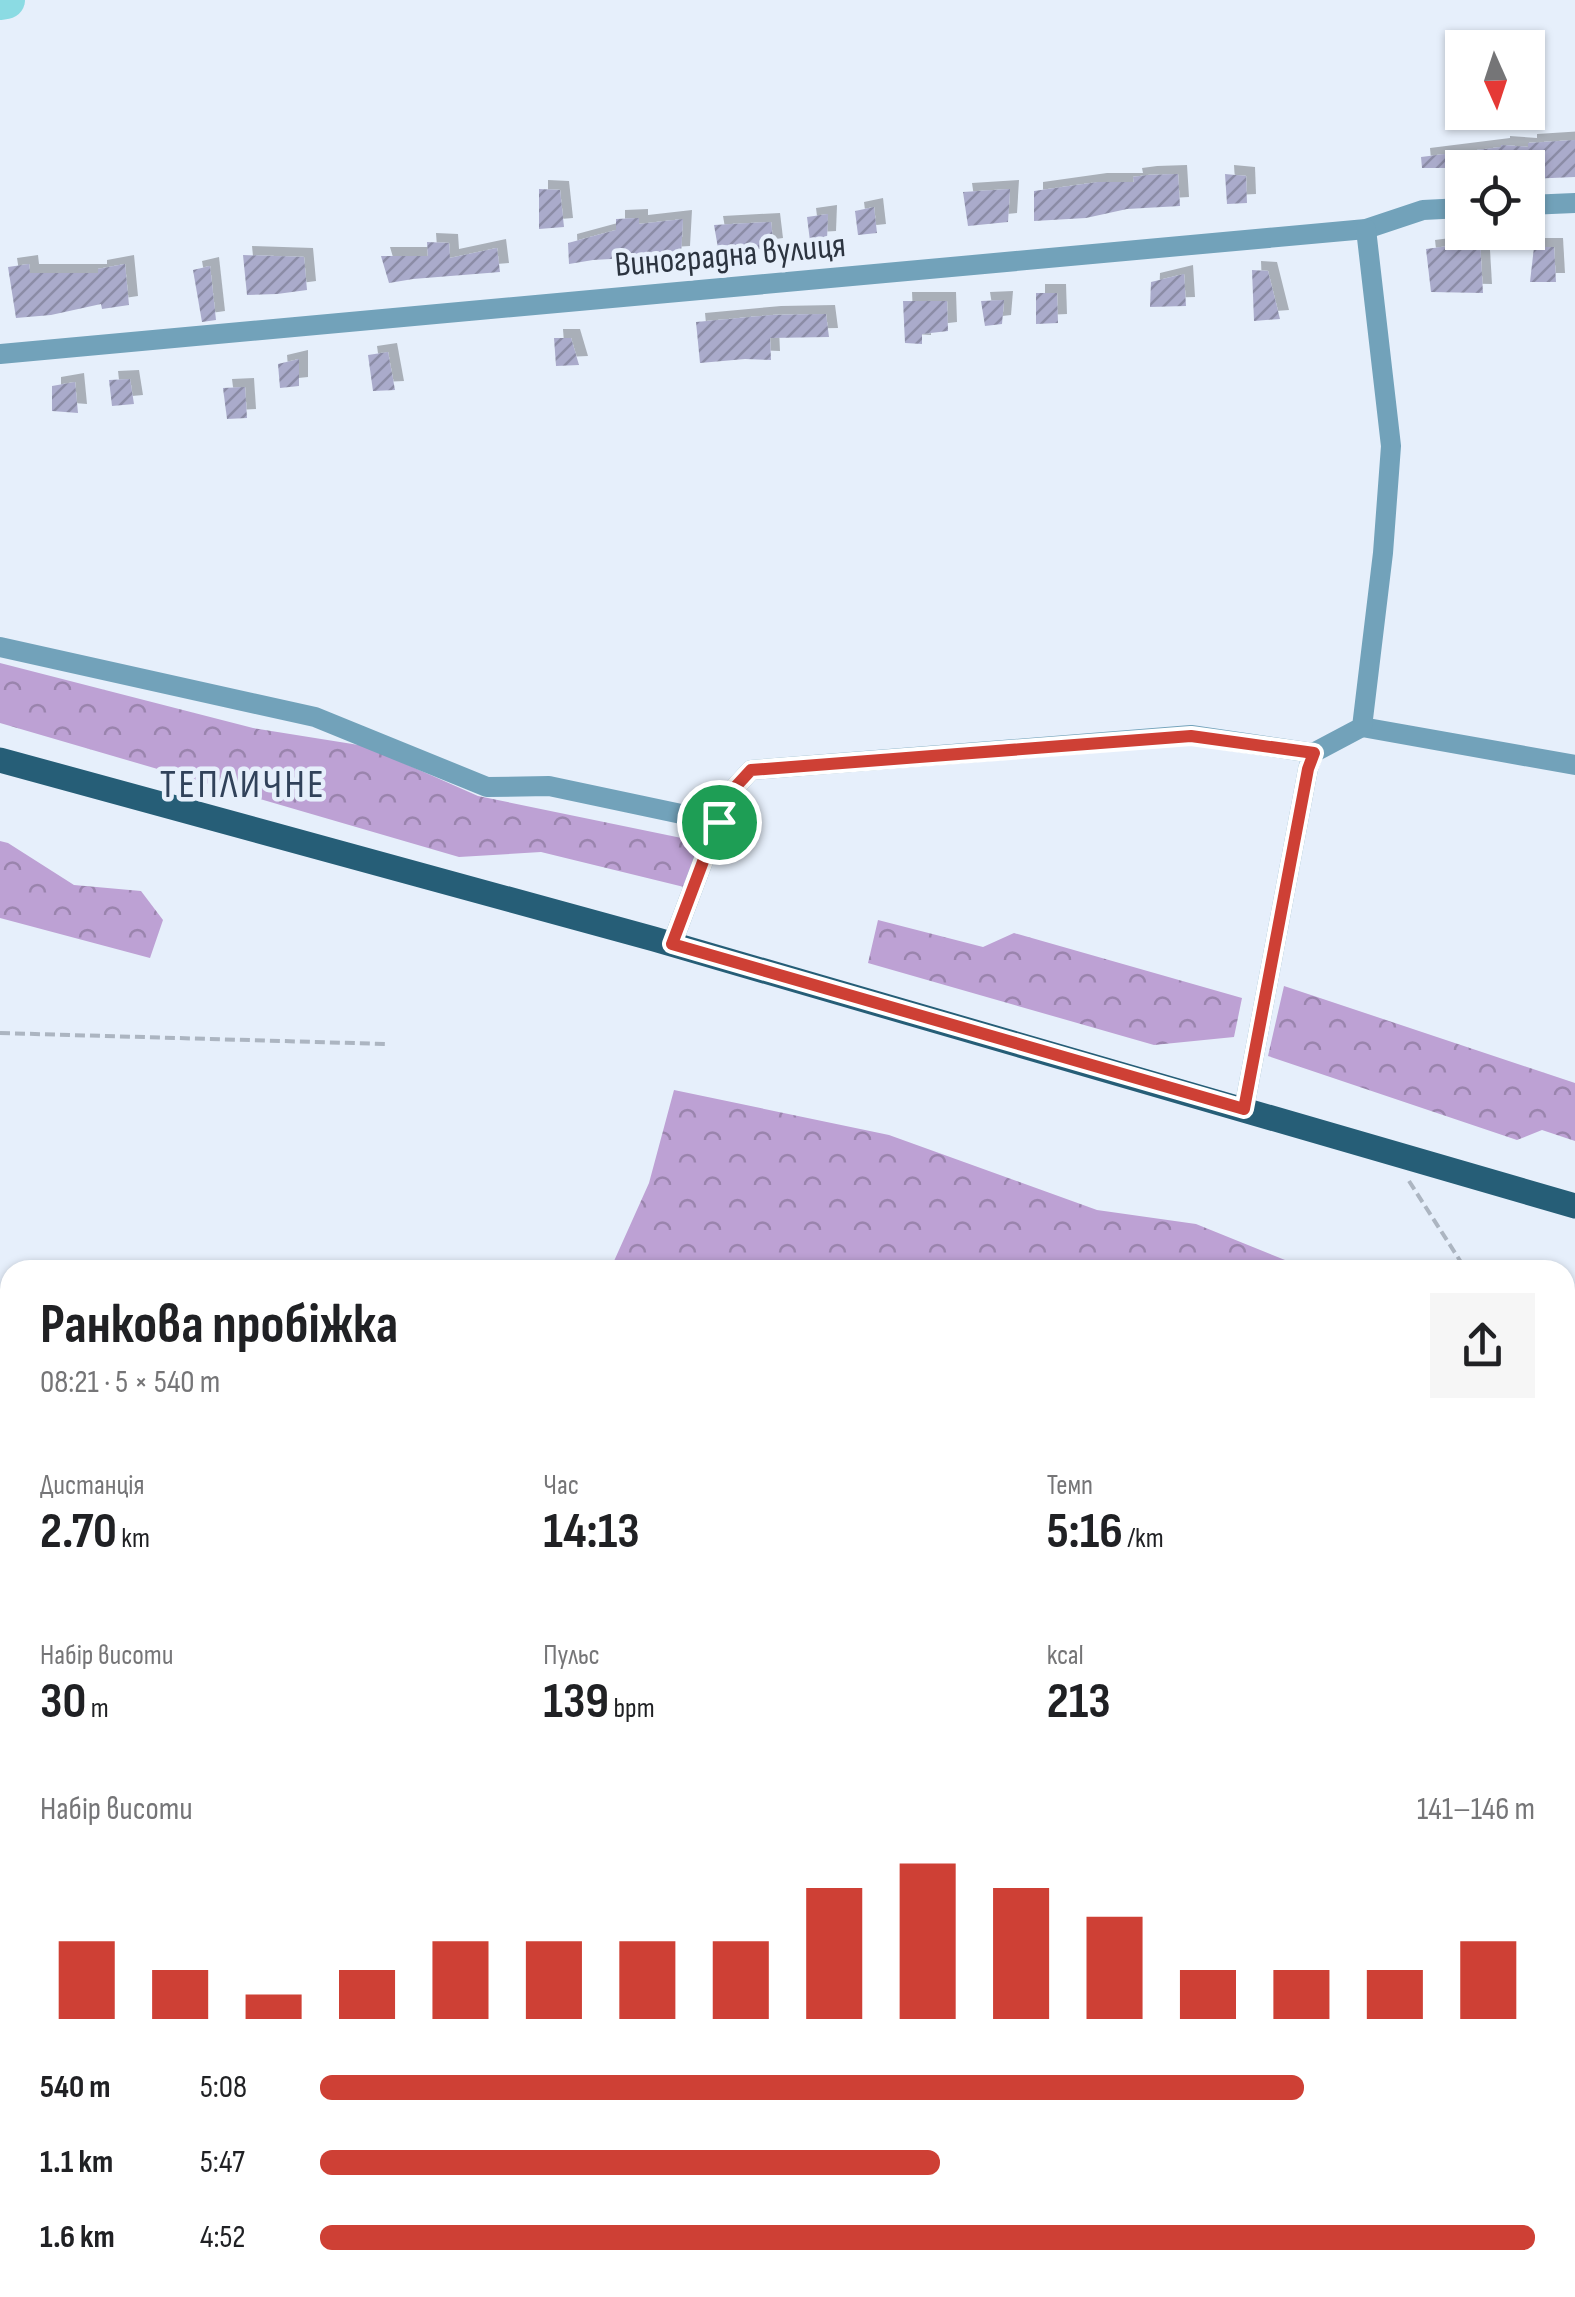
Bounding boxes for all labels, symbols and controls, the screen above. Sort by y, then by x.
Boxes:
north arrow [1445,30,1545,130]
map controls [1445,30,1545,250]
button: locate [1445,150,1545,250]
street label: Виноградна вулиця [613,224,847,287]
district label: ТЕПЛИЧНЕ [160,761,326,809]
pin [677,780,762,865]
icon: arrive [692,795,747,850]
text: Ранкова пробіжка [40,1292,398,1359]
button: share [1430,1293,1535,1398]
text: 08:21 · 5 × 540 m [40,1363,220,1402]
text: Дистанція [40,1469,145,1502]
text: Час [543,1469,579,1502]
text: Темп [1047,1469,1093,1502]
text: 2.70 [40,1502,117,1562]
text: 14:13 [543,1502,640,1562]
text: 5:16 [1047,1502,1123,1562]
text: km [117,1522,150,1555]
text: /km [1123,1522,1164,1555]
text: Набір висоти [40,1639,174,1672]
text: Пульс [543,1639,600,1672]
text: kcal [1047,1639,1084,1672]
text: 30 [40,1672,86,1732]
text: 139 [543,1672,609,1732]
text: 213 [1047,1672,1111,1732]
text: m [86,1692,109,1725]
text: bpm [609,1692,655,1725]
text: Набір висоти [40,1790,193,1829]
text: 141–146 m [1417,1790,1535,1829]
text: 540 m [40,2068,110,2107]
text: 5:08 [200,2068,247,2107]
text: 1.1 km [40,2143,113,2182]
text: 5:47 [200,2143,245,2182]
text: 1.6 km [40,2218,115,2257]
text: 4:52 [200,2218,245,2257]

